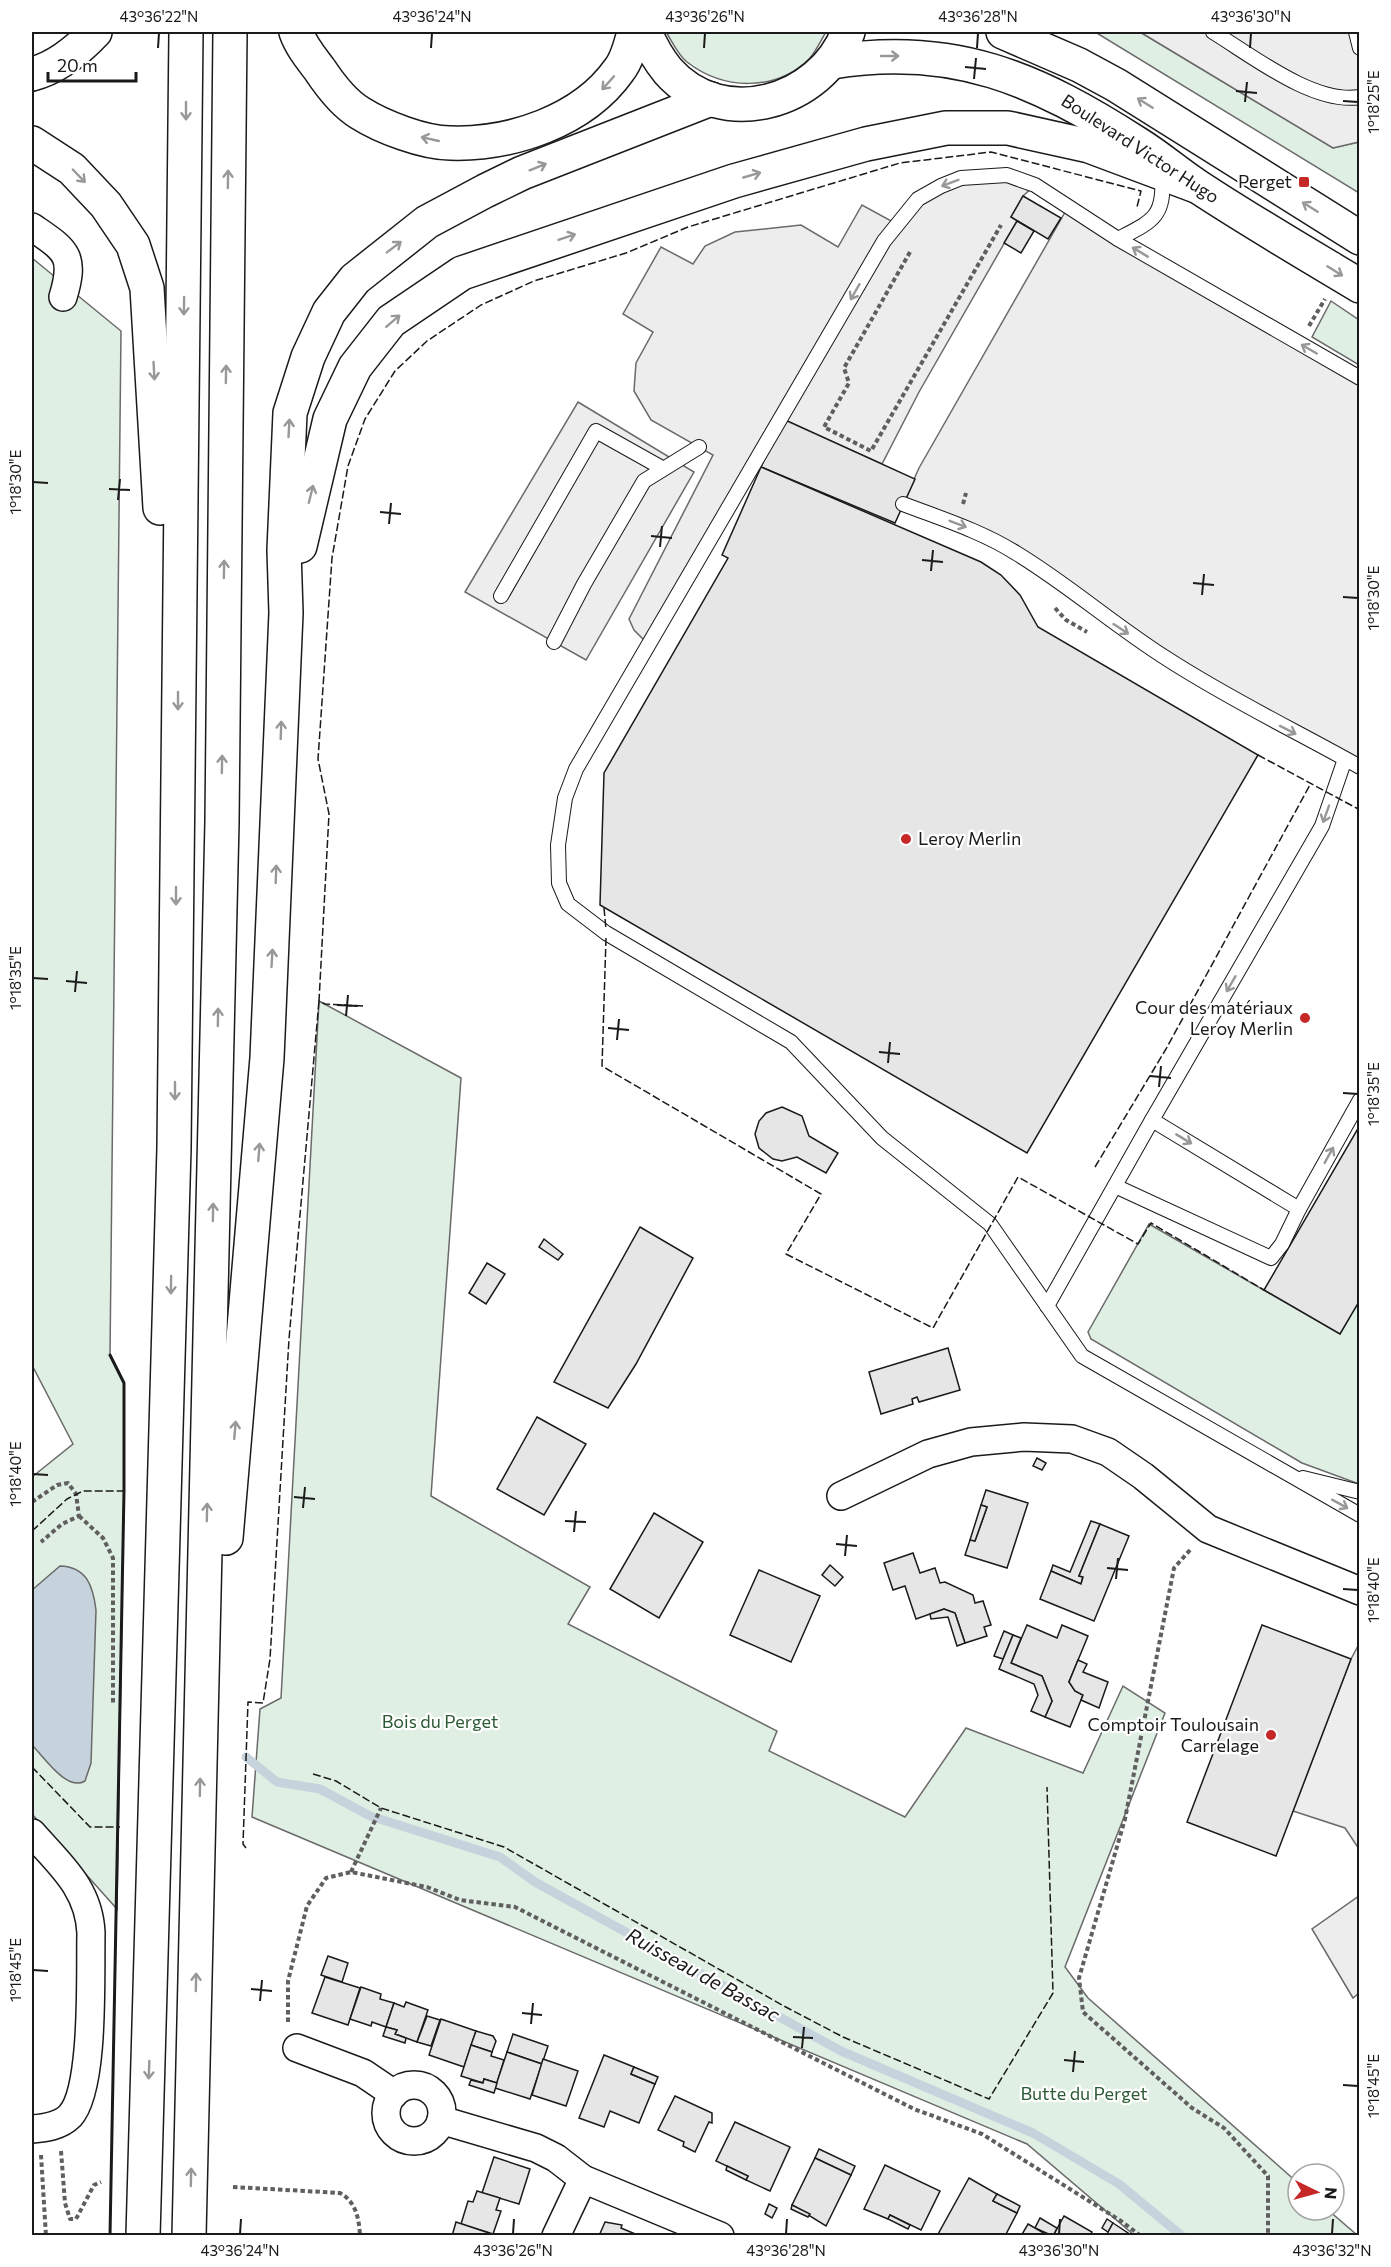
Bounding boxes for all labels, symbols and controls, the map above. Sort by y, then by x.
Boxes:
text: 43°36'22"N [120,7,198,25]
text: 43°36'24"N [392,7,472,25]
text: 43°36'26"N [665,7,745,25]
text: 43°36'28"N [938,7,1018,25]
text: 43°36'30"N [1211,7,1291,25]
scale bar [48,45,136,83]
one-way arrow [879,50,899,62]
text: 20 m [57,54,98,76]
text: 1°18'25"E [1364,70,1382,134]
one-way arrow [601,75,615,90]
street label: Boulevard Victor Hugo [1057,89,1224,207]
one-way arrow [1137,97,1154,109]
one-way arrow [180,100,192,120]
one-way arrow [420,133,439,145]
one-way arrow [528,161,547,172]
one-way arrow [72,169,86,184]
one-way arrow [223,169,234,189]
one-way arrow [742,169,761,181]
place label: Perget [1238,170,1292,192]
marker: Perget [1297,175,1311,189]
one-way arrow [941,178,960,189]
one-way arrow [1302,200,1319,212]
one-way arrow [557,230,576,241]
one-way arrow [385,241,401,253]
one-way arrow [1132,246,1149,258]
one-way arrow [1326,266,1343,278]
one-way arrow [849,283,861,300]
one-way arrow [178,295,189,315]
one-way arrow [386,314,401,328]
one-way arrow [1301,343,1318,355]
one-way arrow [148,360,159,380]
one-way arrow [220,364,232,384]
one-way arrow [284,419,295,439]
text: 1°18'30"E [6,449,24,514]
one-way arrow [306,484,318,503]
one-way arrow [948,520,967,531]
one-way arrow [218,559,230,579]
text: 1°18'30"E [1364,565,1382,630]
one-way arrow [1113,623,1130,636]
one-way arrow [172,690,184,710]
one-way arrow [276,720,287,740]
one-way arrow [1279,724,1296,736]
one-way arrow [217,754,228,774]
one-way arrow [1320,804,1331,823]
place label: Leroy Merlin [918,827,1021,849]
marker: Leroy Merlin [899,832,913,846]
one-way arrow [270,864,281,884]
one-way arrow [170,885,182,905]
text: 1°18'35"E [6,946,24,1010]
one-way arrow [266,948,277,968]
one-way arrow [1224,975,1236,992]
place label: Cour des matériaux Leroy Merlin [1135,996,1293,1039]
one-way arrow [212,1008,223,1028]
marker: Cour des matériaux Leroy Merlin [1298,1011,1312,1025]
text: 1°18'35"E [1364,1062,1382,1126]
one-way arrow [169,1080,181,1100]
one-way arrow [1175,1134,1192,1146]
one-way arrow [254,1143,265,1163]
one-way arrow [1323,1147,1335,1164]
one-way arrow [207,1203,219,1223]
one-way arrow [165,1275,176,1295]
one-way arrow [230,1421,241,1441]
text: 1°18'40"E [6,1441,24,1507]
one-way arrow [1330,1499,1348,1510]
one-way arrow [201,1503,212,1523]
text: 1°18'40"E [1364,1557,1382,1623]
park label: Bois du Perget [382,1710,498,1732]
place label: Comptoir Toulousain Carrelage [1088,1713,1259,1756]
marker: Comptoir Toulousain Carrelage [1264,1728,1278,1742]
one-way arrow [195,1778,206,1798]
water label: Ruisseau de Bassac [623,1922,784,2026]
text: 1°18'45"E [6,1938,24,2002]
one-way arrow [190,1973,201,1993]
text: 1°18'45"E [1364,2054,1382,2118]
one-way arrow [144,2060,155,2079]
park label: Butte du Perget [1020,2082,1148,2104]
north arrow [1286,2162,1346,2222]
one-way arrow [185,2168,196,2188]
text: N [1321,2187,1341,2200]
text: 43°36'24"N [200,2241,280,2259]
text: 43°36'26"N [473,2241,553,2259]
text: 43°36'28"N [746,2241,826,2259]
text: 43°36'30"N [1019,2241,1099,2259]
text: 43°36'32"N [1293,2241,1372,2259]

